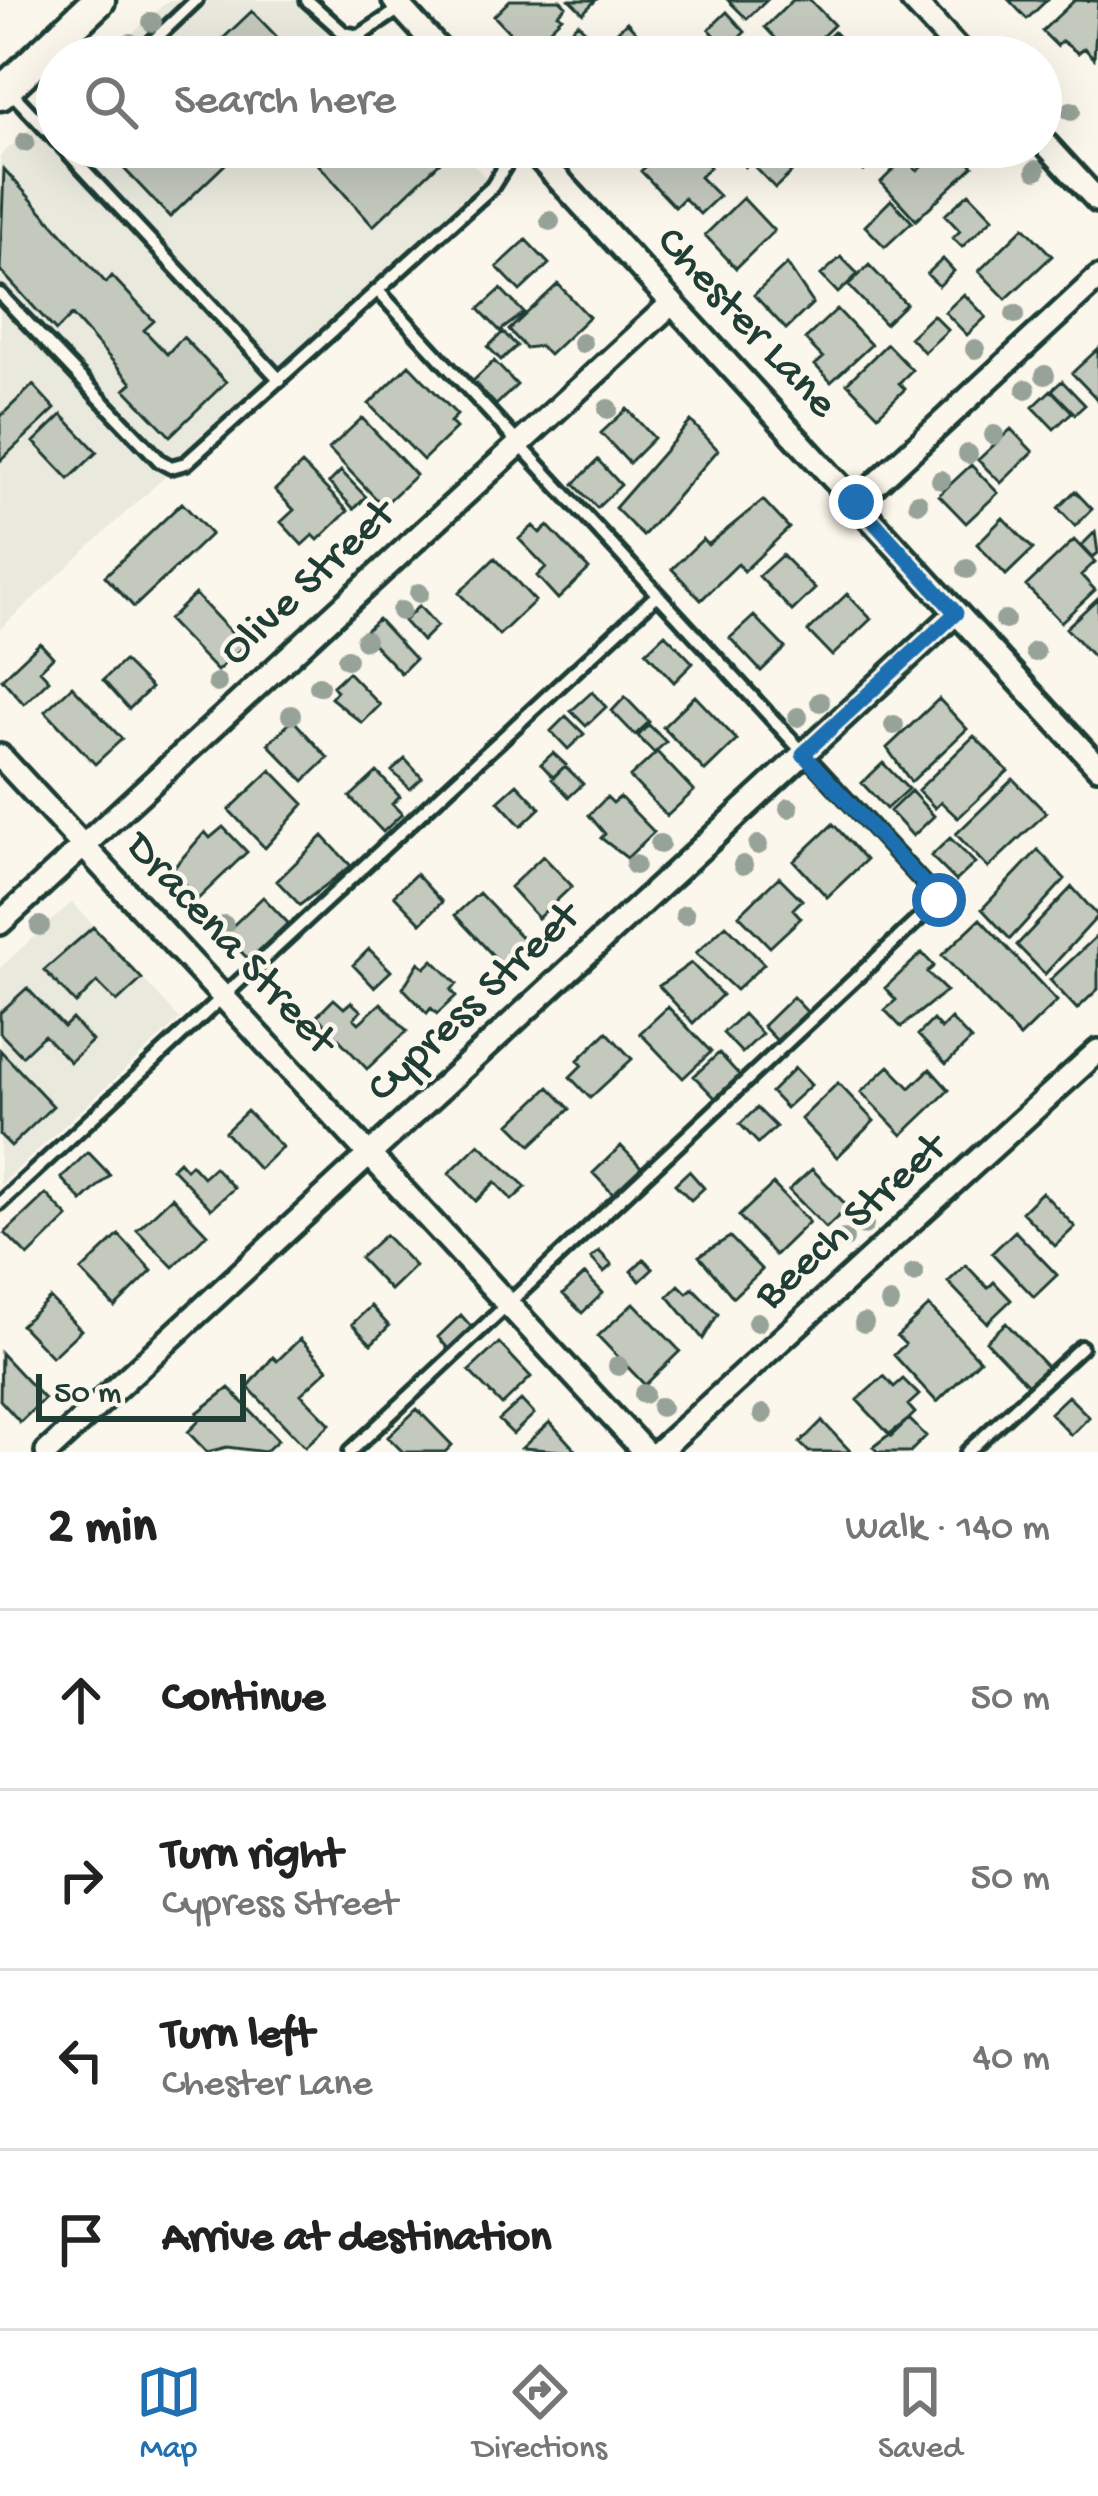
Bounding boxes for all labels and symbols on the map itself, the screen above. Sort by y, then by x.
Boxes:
street label: Chester Lane [643,217,848,431]
route end [829,475,883,529]
street label: Olive Street [210,487,410,679]
street label: Dracena Street [110,820,348,1070]
route start [912,873,966,927]
street label: Cypress Street [358,890,595,1116]
street label: Beech Street [745,1121,961,1324]
scale bar [36,1368,246,1421]

